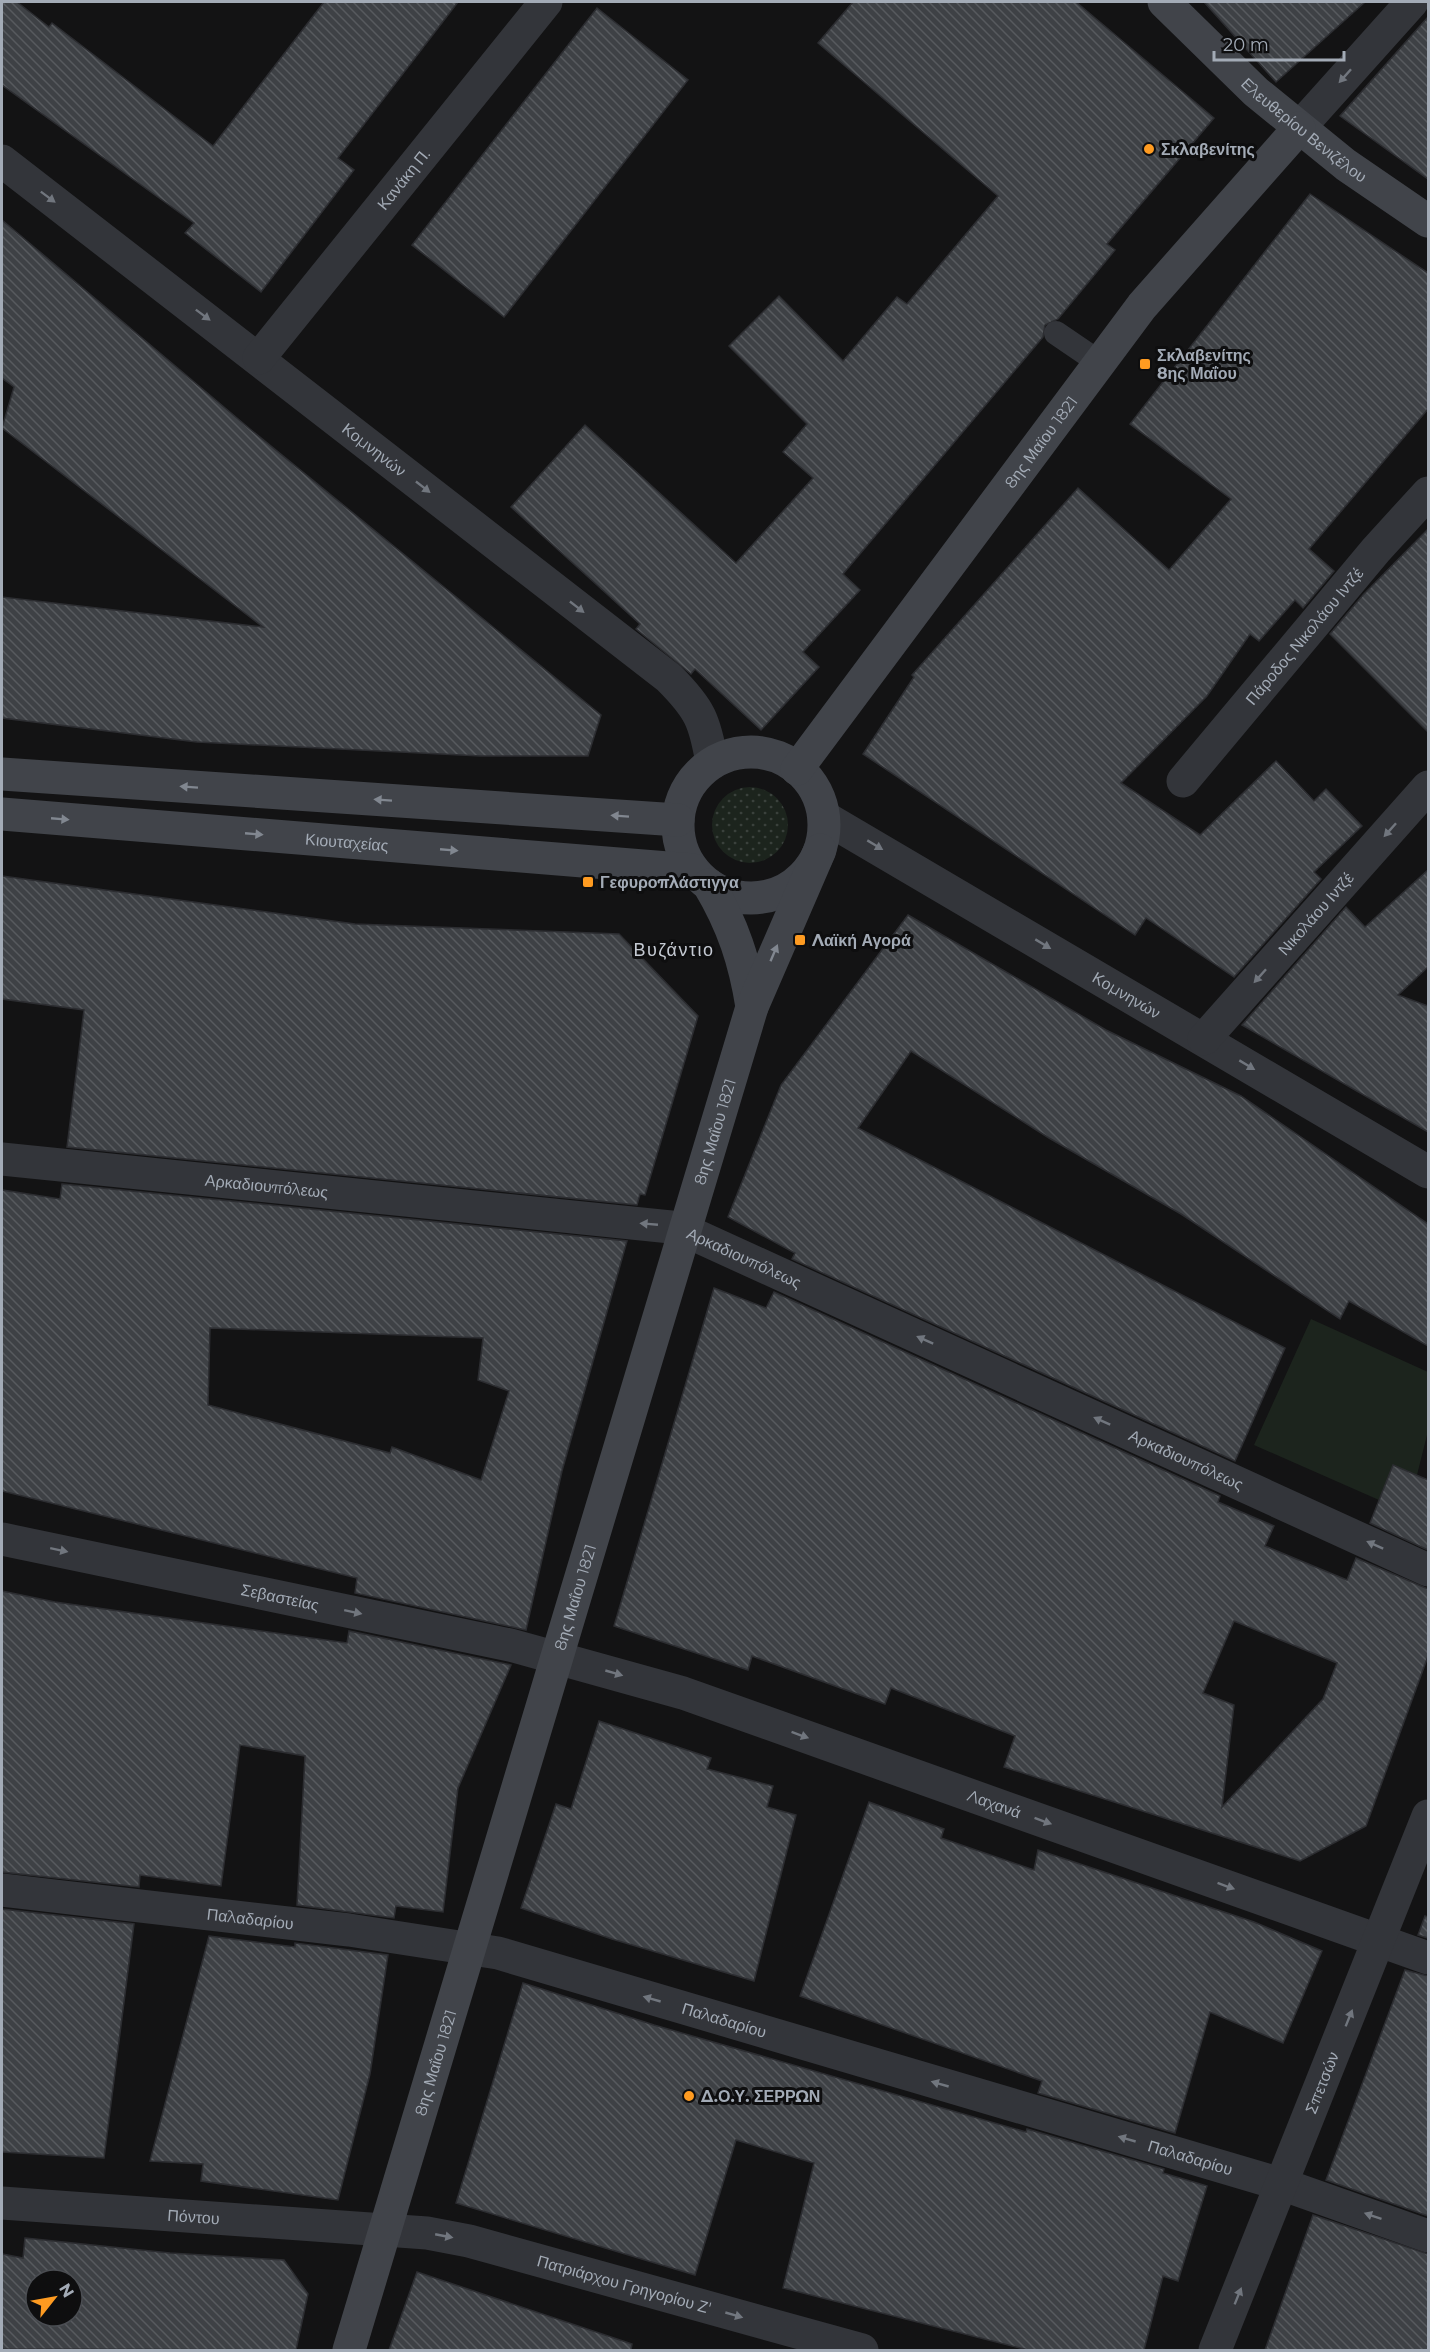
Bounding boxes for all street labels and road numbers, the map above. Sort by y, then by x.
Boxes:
street label: Ελευθερίου Βενιζέλου [1237,74,1370,186]
street label: Κανάκη Π. [373,145,434,214]
street label: 8ης Μαϊου 1821 [1001,392,1082,492]
street label: Κομνηνών [338,419,410,481]
street label: Πάροδος Νικολάου Ιντζέ [1242,564,1367,709]
street label: Κιουταχείας [304,830,389,855]
street label: Νικολάου Ιντζέ [1274,868,1358,959]
street label: Κομνηνών [1089,968,1164,1023]
street label: 8ης Μαΐου 1821 [690,1076,740,1187]
street label: Αρκαδιουπόλεως [204,1171,329,1202]
street label: Αρκαδιουπόλεως [684,1224,804,1292]
street label: Αρκαδιουπόλεως [1126,1426,1246,1494]
street label: 8ης Μαΐου 1821 [550,1542,600,1653]
street label: Σεβαστείας [239,1580,321,1615]
street label: Λαχανά [965,1786,1024,1822]
street label: Παλαδαρίου [206,1905,295,1934]
street label: Παλαδαρίου [680,1999,769,2042]
street label: 8ης Μαΐου 1821 [411,2007,461,2118]
street label: Σπετσών [1301,2049,1343,2116]
street label: Παλαδαρίου [1146,2136,1235,2179]
street label: Πόντου [167,2206,220,2228]
street label: Πατριάρχου Γρηγορίου Ζ' [535,2251,713,2318]

